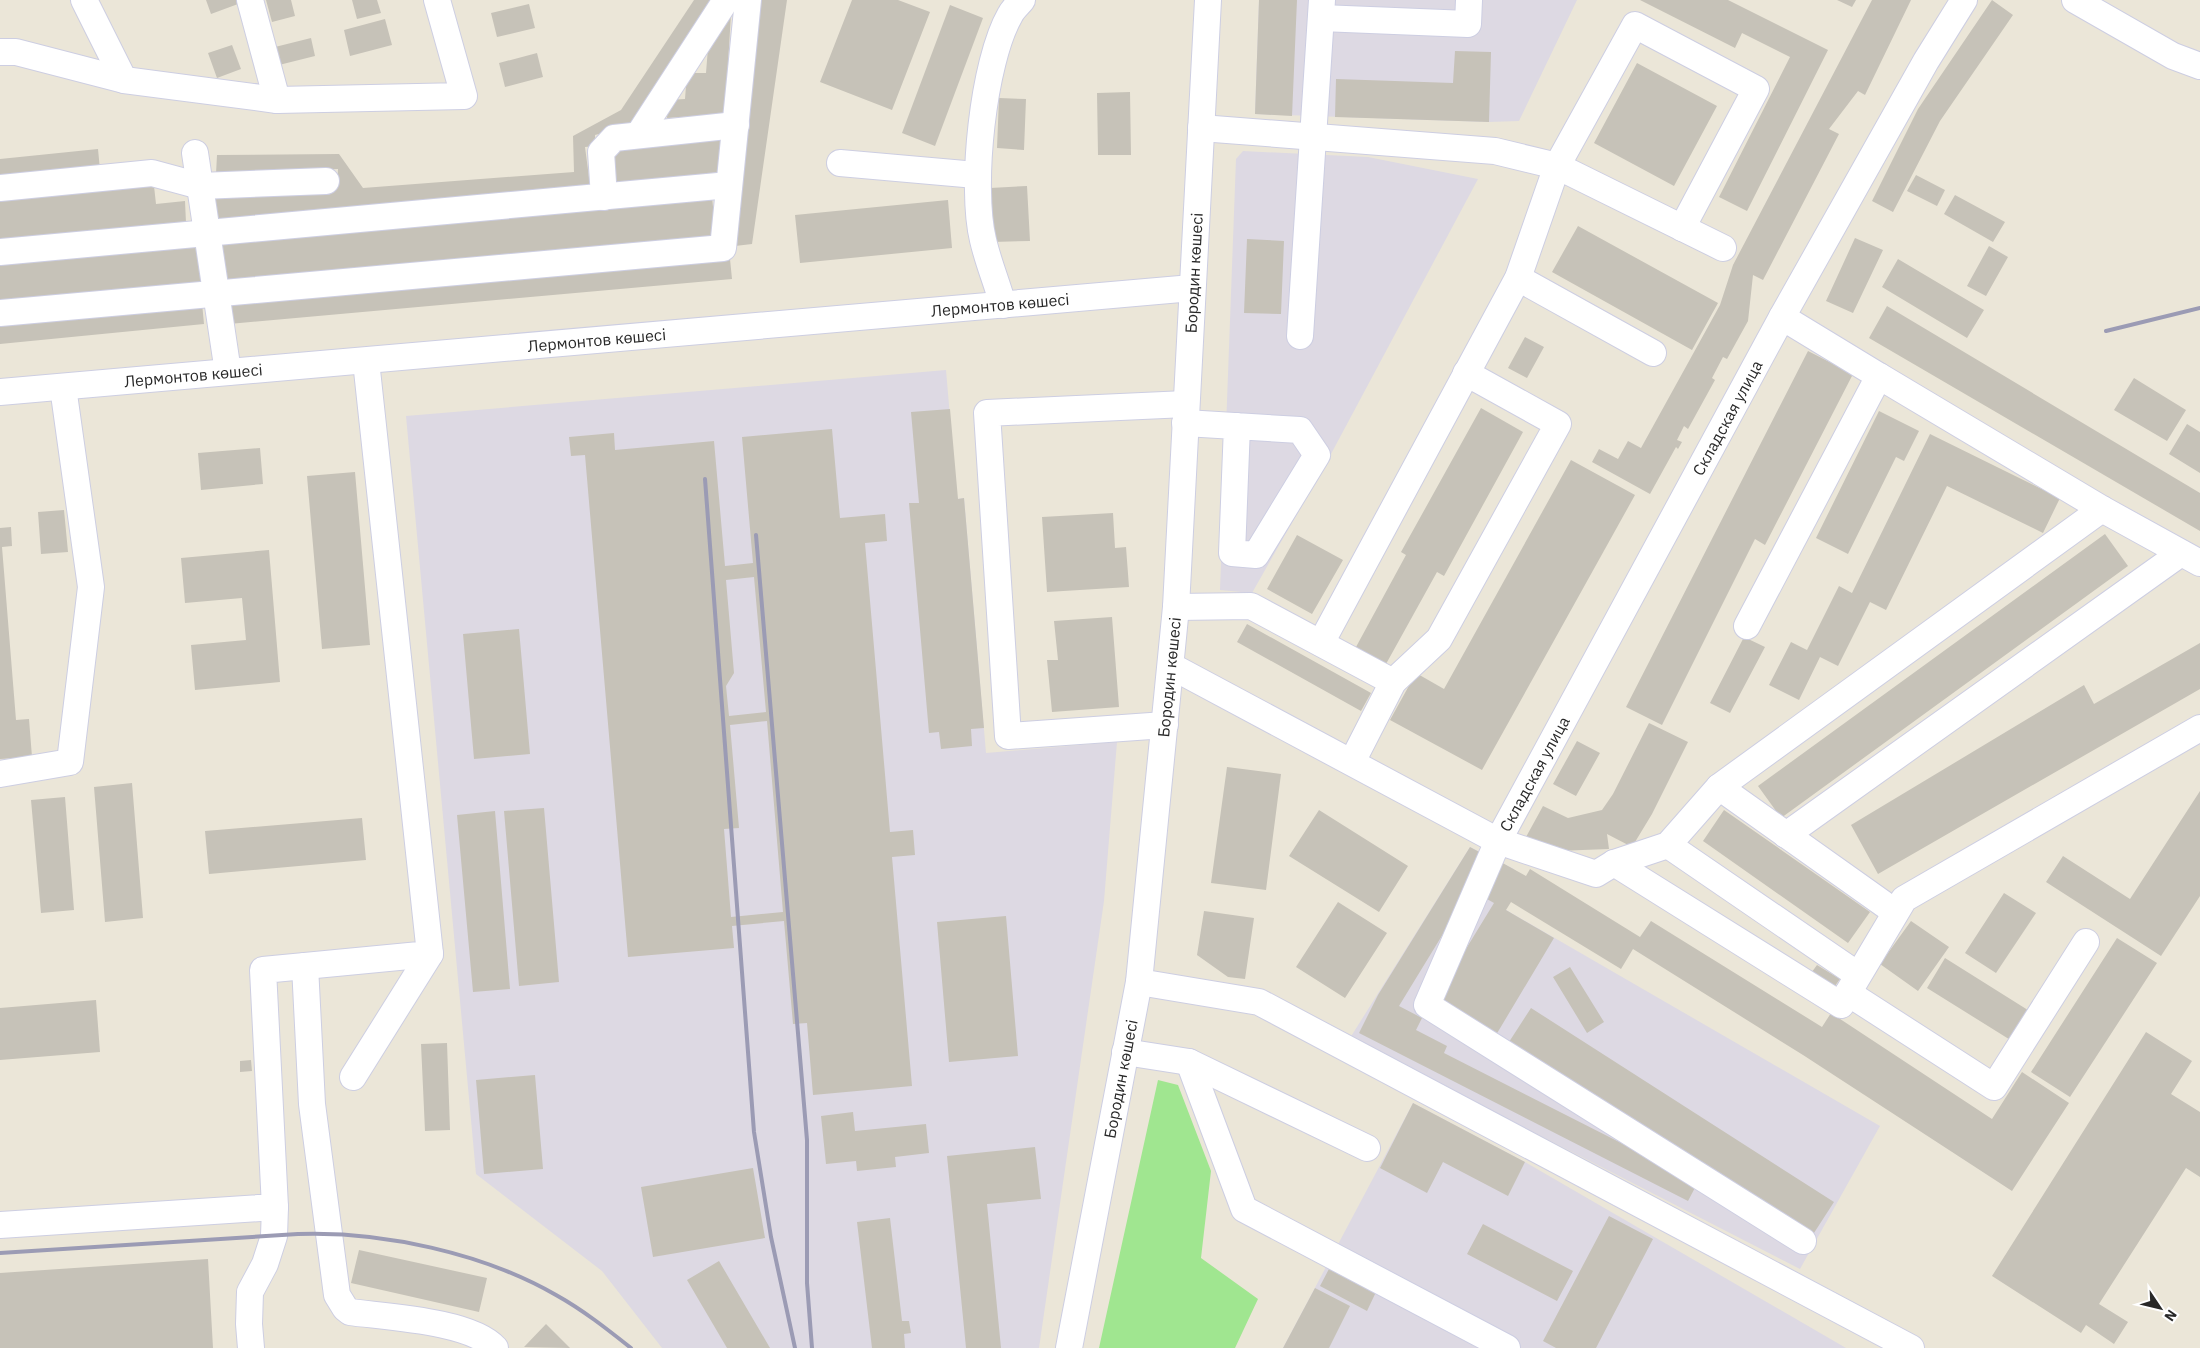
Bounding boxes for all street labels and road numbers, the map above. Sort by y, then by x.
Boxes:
street label: Бородин көшесі [1180,212,1207,334]
street label: Лермонтов көшесі [930,289,1070,321]
street label: Лермонтов көшесі [527,324,667,356]
street label: Складская улица [1688,356,1767,479]
street label: Лермонтов көшесі [123,359,263,391]
street label: Бородин көшесі [1153,616,1185,738]
street label: Складская улица [1495,712,1574,835]
street label: Бородин көшесі [1099,1018,1142,1140]

